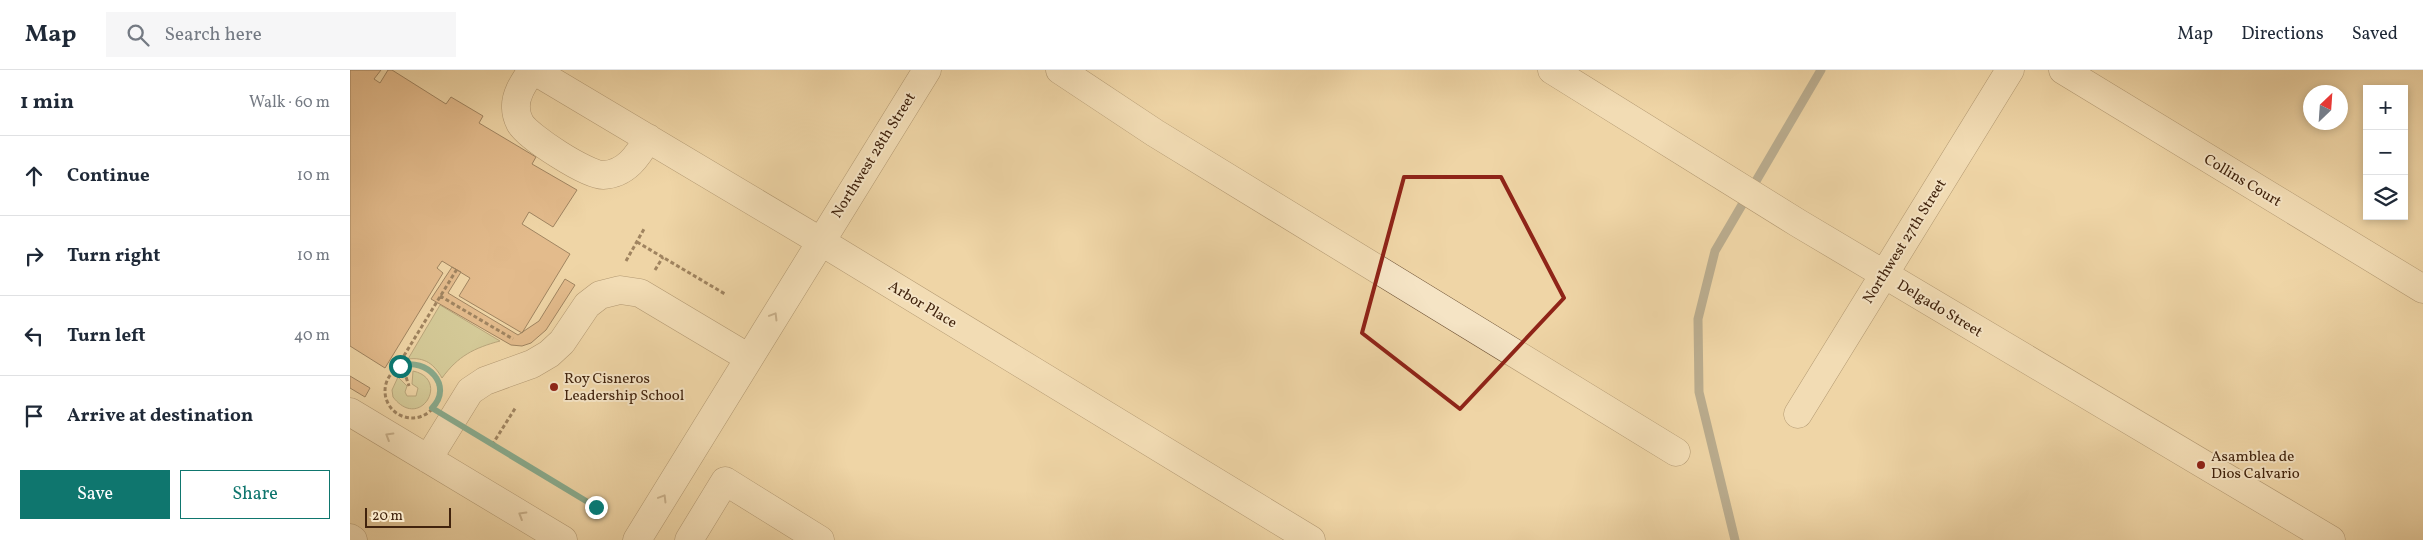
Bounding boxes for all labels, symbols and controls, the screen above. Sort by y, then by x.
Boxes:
search box [106,12,456,57]
text: Map [25,18,76,52]
icon: search [124,21,152,49]
text: Search here [164,22,262,48]
text: Map [2177,22,2213,47]
text: Directions [2241,22,2324,47]
text: Saved [2352,22,2398,47]
north arrow [2303,85,2348,130]
map controls [2363,85,2408,220]
button: + [2363,85,2408,130]
text: 1 min [20,88,74,117]
street label: Northwest 28th Street [827,89,921,223]
text: Walk · 60 m [249,92,330,114]
button: − [2363,130,2408,175]
street label: Collins Court [2199,150,2285,213]
icon: ahead [20,162,48,190]
text: Continue [67,163,150,189]
text: 10 m [297,165,330,187]
street label: Northwest 27th Street [1858,175,1952,308]
button: layers [2363,175,2408,220]
icon: right [20,242,48,270]
text: Turn right [67,243,160,269]
text: 10 m [297,245,330,267]
street label: Delgado Street [1892,275,1986,343]
street label: Arbor Place [884,277,961,334]
one-way arrow [768,313,778,322]
icon: left [20,322,48,350]
text: Turn left [67,323,146,349]
text: 40 m [294,325,330,347]
route start [389,355,412,378]
place label: Roy Cisneros Leadership School [564,369,684,407]
marker: Roy Cisneros Leadership School [548,381,560,393]
icon: arrive [20,402,48,430]
text: Arrive at destination [67,403,253,429]
one-way arrow [386,432,395,442]
place label: Asamblea de Dios Calvario [2211,447,2300,485]
marker: Asamblea de Dios Calvario [2195,459,2207,471]
button: Save [20,470,170,519]
button: Share [180,470,330,519]
one-way arrow [656,495,666,504]
route end [585,496,608,519]
scale bar [365,505,451,528]
text: 20 m [372,507,403,526]
one-way arrow [518,511,527,521]

